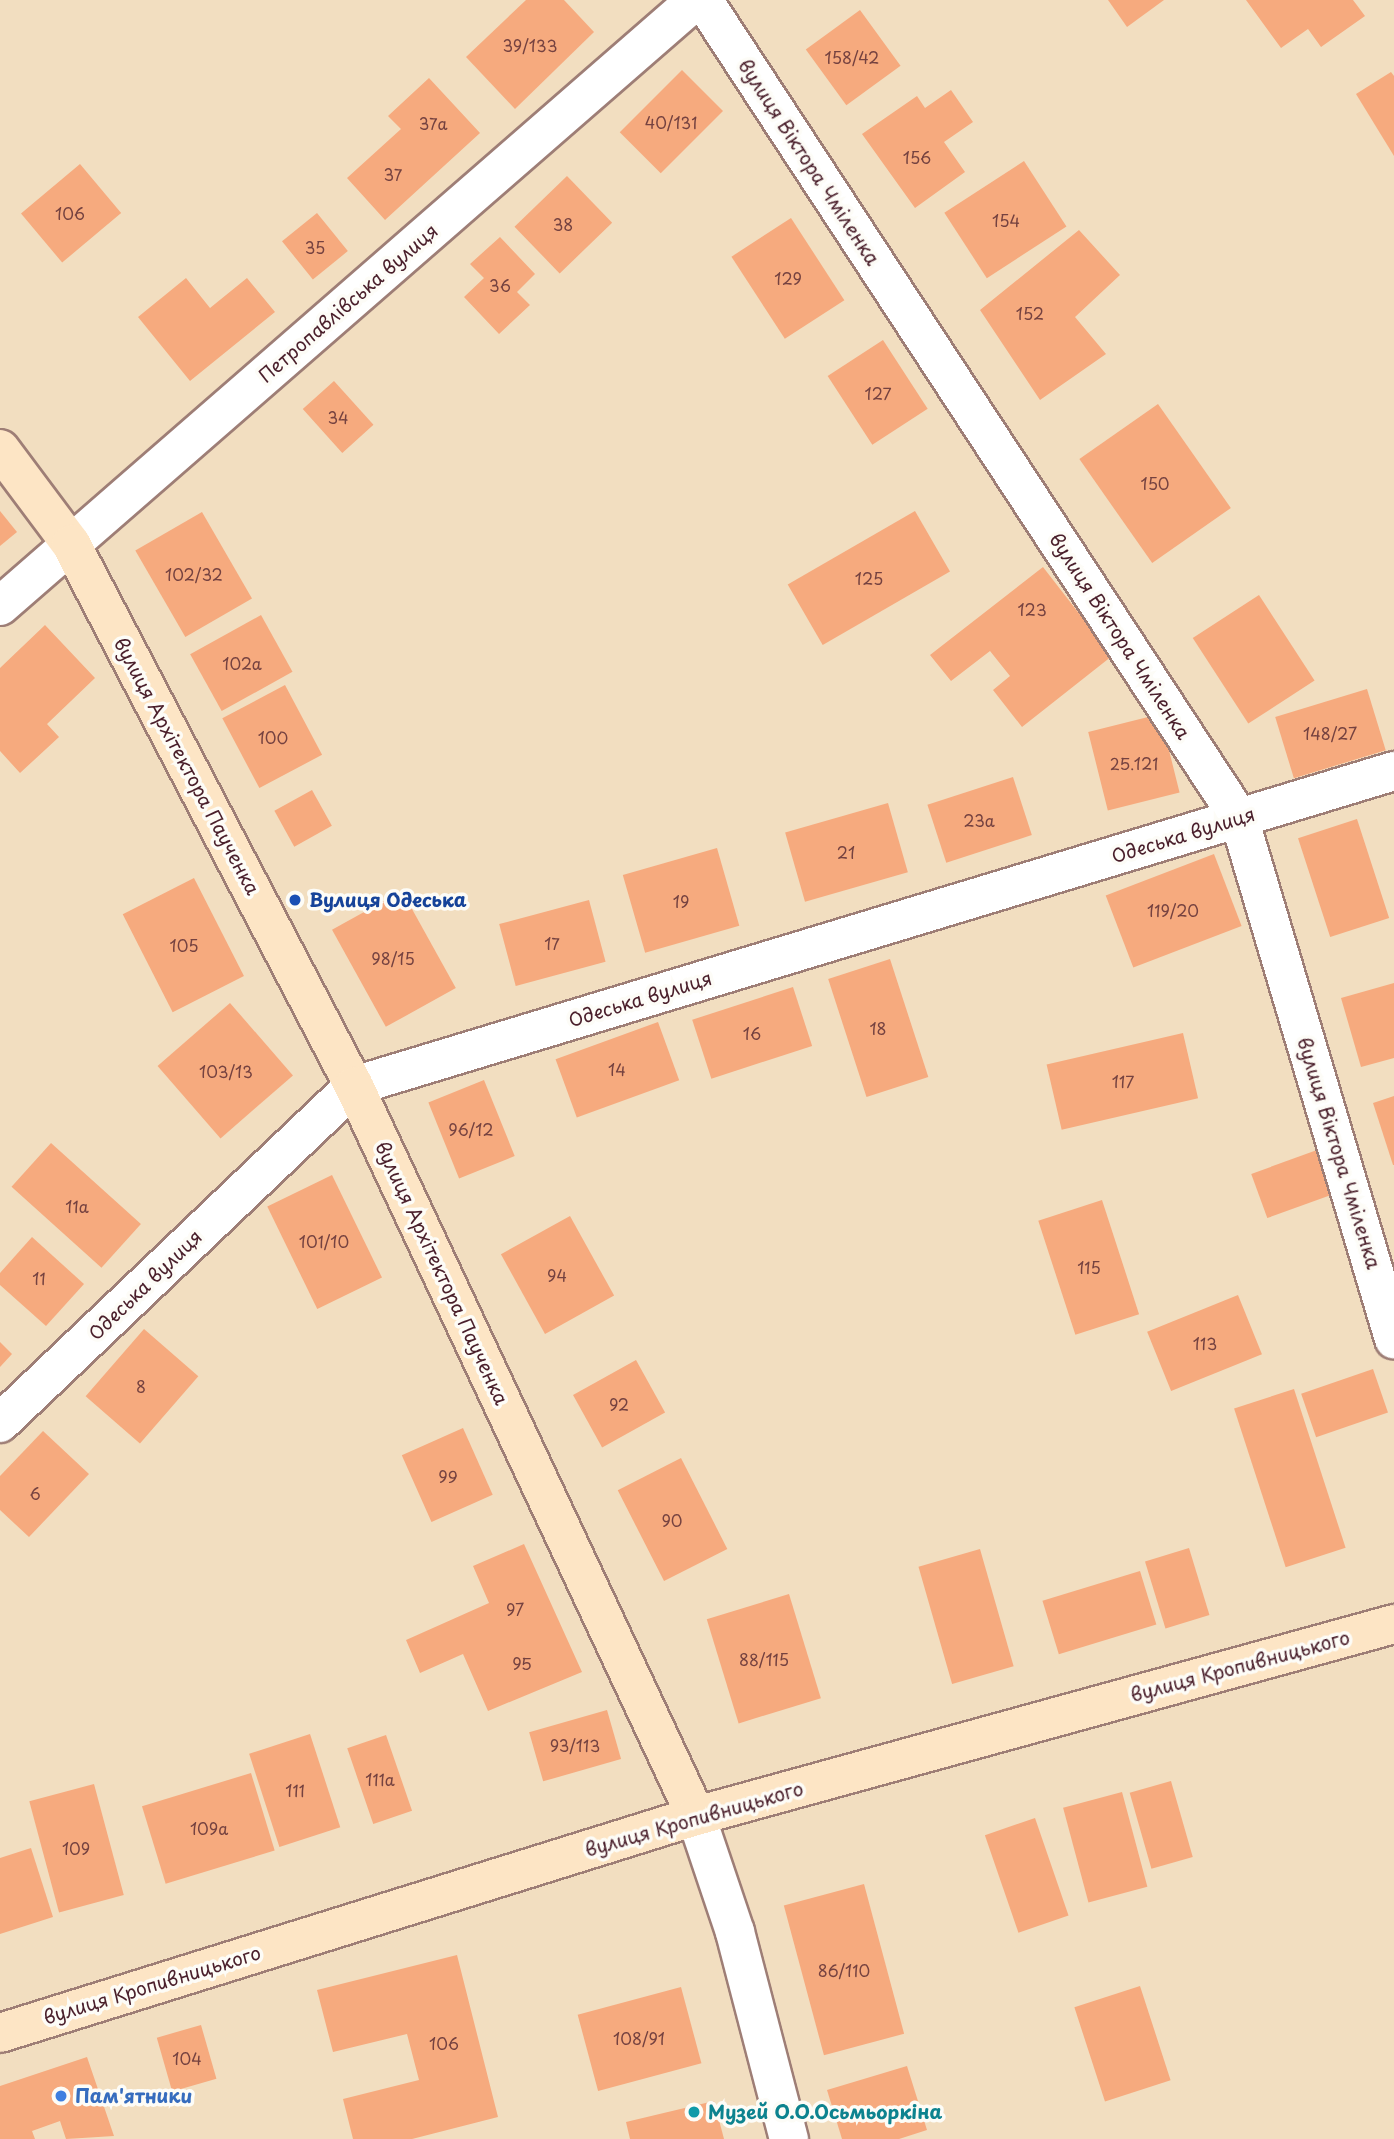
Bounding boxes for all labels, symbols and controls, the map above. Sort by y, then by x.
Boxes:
house number: 39/133 [503,35,557,55]
house number: 158/42 [825,47,879,67]
street label: вулиця Віктора Чміленка [734,55,884,269]
house number: 40/131 [645,112,697,132]
house number: 37а [419,113,447,133]
house number: 156 [903,147,931,167]
house number: 37 [384,164,402,184]
house number: 106 [55,203,85,223]
house number: 154 [992,210,1020,230]
house number: 38 [553,214,573,234]
street label: Петропавлівська вулиця [253,219,443,387]
house number: 35 [305,237,325,257]
house number: 129 [774,268,802,288]
house number: 36 [489,275,511,295]
house number: 152 [1016,303,1044,323]
house number: 127 [864,383,892,403]
house number: 34 [327,407,349,427]
house number: 150 [1140,473,1170,493]
street label: вулиця Віктора Чміленка [1045,529,1195,743]
house number: 102/32 [165,564,223,584]
house number: 125 [855,568,883,588]
house number: 123 [1017,599,1047,619]
street label: вулиця Архітектора Паученка [109,634,265,898]
house number: 102а [222,653,262,673]
house number: 148/27 [1303,723,1357,743]
house number: 100 [258,727,288,747]
house number: 25.121 [1110,753,1158,773]
street label: Одеська вулиця [1108,802,1258,868]
house number: 23а [963,810,995,830]
house number: 21 [837,842,855,862]
place label: Вулиця Одеська [309,889,467,911]
house number: 19 [673,891,689,911]
marker: Вулиця Одеська [287,892,303,908]
house number: 119/20 [1147,900,1199,920]
house number: 17 [544,933,560,953]
house number: 105 [169,935,199,955]
house number: 98/15 [371,948,415,968]
street label: Одеська вулиця [565,966,715,1032]
house number: 18 [869,1018,887,1038]
house number: 16 [743,1023,761,1043]
street label: вулиця Віктора Чміленка [1293,1034,1385,1272]
house number: 14 [608,1059,626,1079]
house number: 103/13 [199,1061,253,1081]
house number: 117 [1112,1071,1134,1091]
house number: 96/12 [448,1119,494,1139]
street label: вулиця Архітектора Паученка [371,1138,513,1408]
house number: 11а [65,1196,89,1216]
street label: Одеська вулиця [83,1225,207,1345]
house number: 101/10 [299,1231,349,1251]
house number: 115 [1077,1257,1101,1277]
house number: 94 [547,1265,567,1285]
house number: 11 [32,1268,46,1288]
house number: 113 [1193,1333,1217,1353]
house number: 8 [136,1376,146,1396]
house number: 92 [609,1394,629,1414]
house number: 99 [438,1466,458,1486]
house number: 6 [29,1483,41,1503]
house number: 90 [661,1510,683,1530]
house number: 97 [506,1599,524,1619]
street label: вулиця Кропивницького [1128,1626,1352,1706]
house number: 88/115 [739,1649,789,1669]
house number: 95 [512,1653,532,1673]
house number: 93/113 [550,1735,600,1755]
house number: 111а [365,1769,395,1789]
street label: вулиця Кропивницького [582,1777,806,1861]
house number: 111 [285,1780,305,1800]
house number: 109а [190,1818,228,1838]
house number: 109 [62,1838,90,1858]
street label: вулиця Кропивницького [40,1941,264,2029]
house number: 86/110 [818,1960,870,1980]
house number: 108/91 [613,2028,665,2048]
house number: 106 [429,2033,459,2053]
house number: 104 [172,2048,202,2068]
place label: Пам'ятники [75,2085,192,2107]
marker: Пам'ятники [53,2088,69,2104]
place label: Музей О.О.Осьмьоркіна [708,2101,942,2123]
marker: Музей О.О.Осьмьоркіна [686,2104,702,2120]

